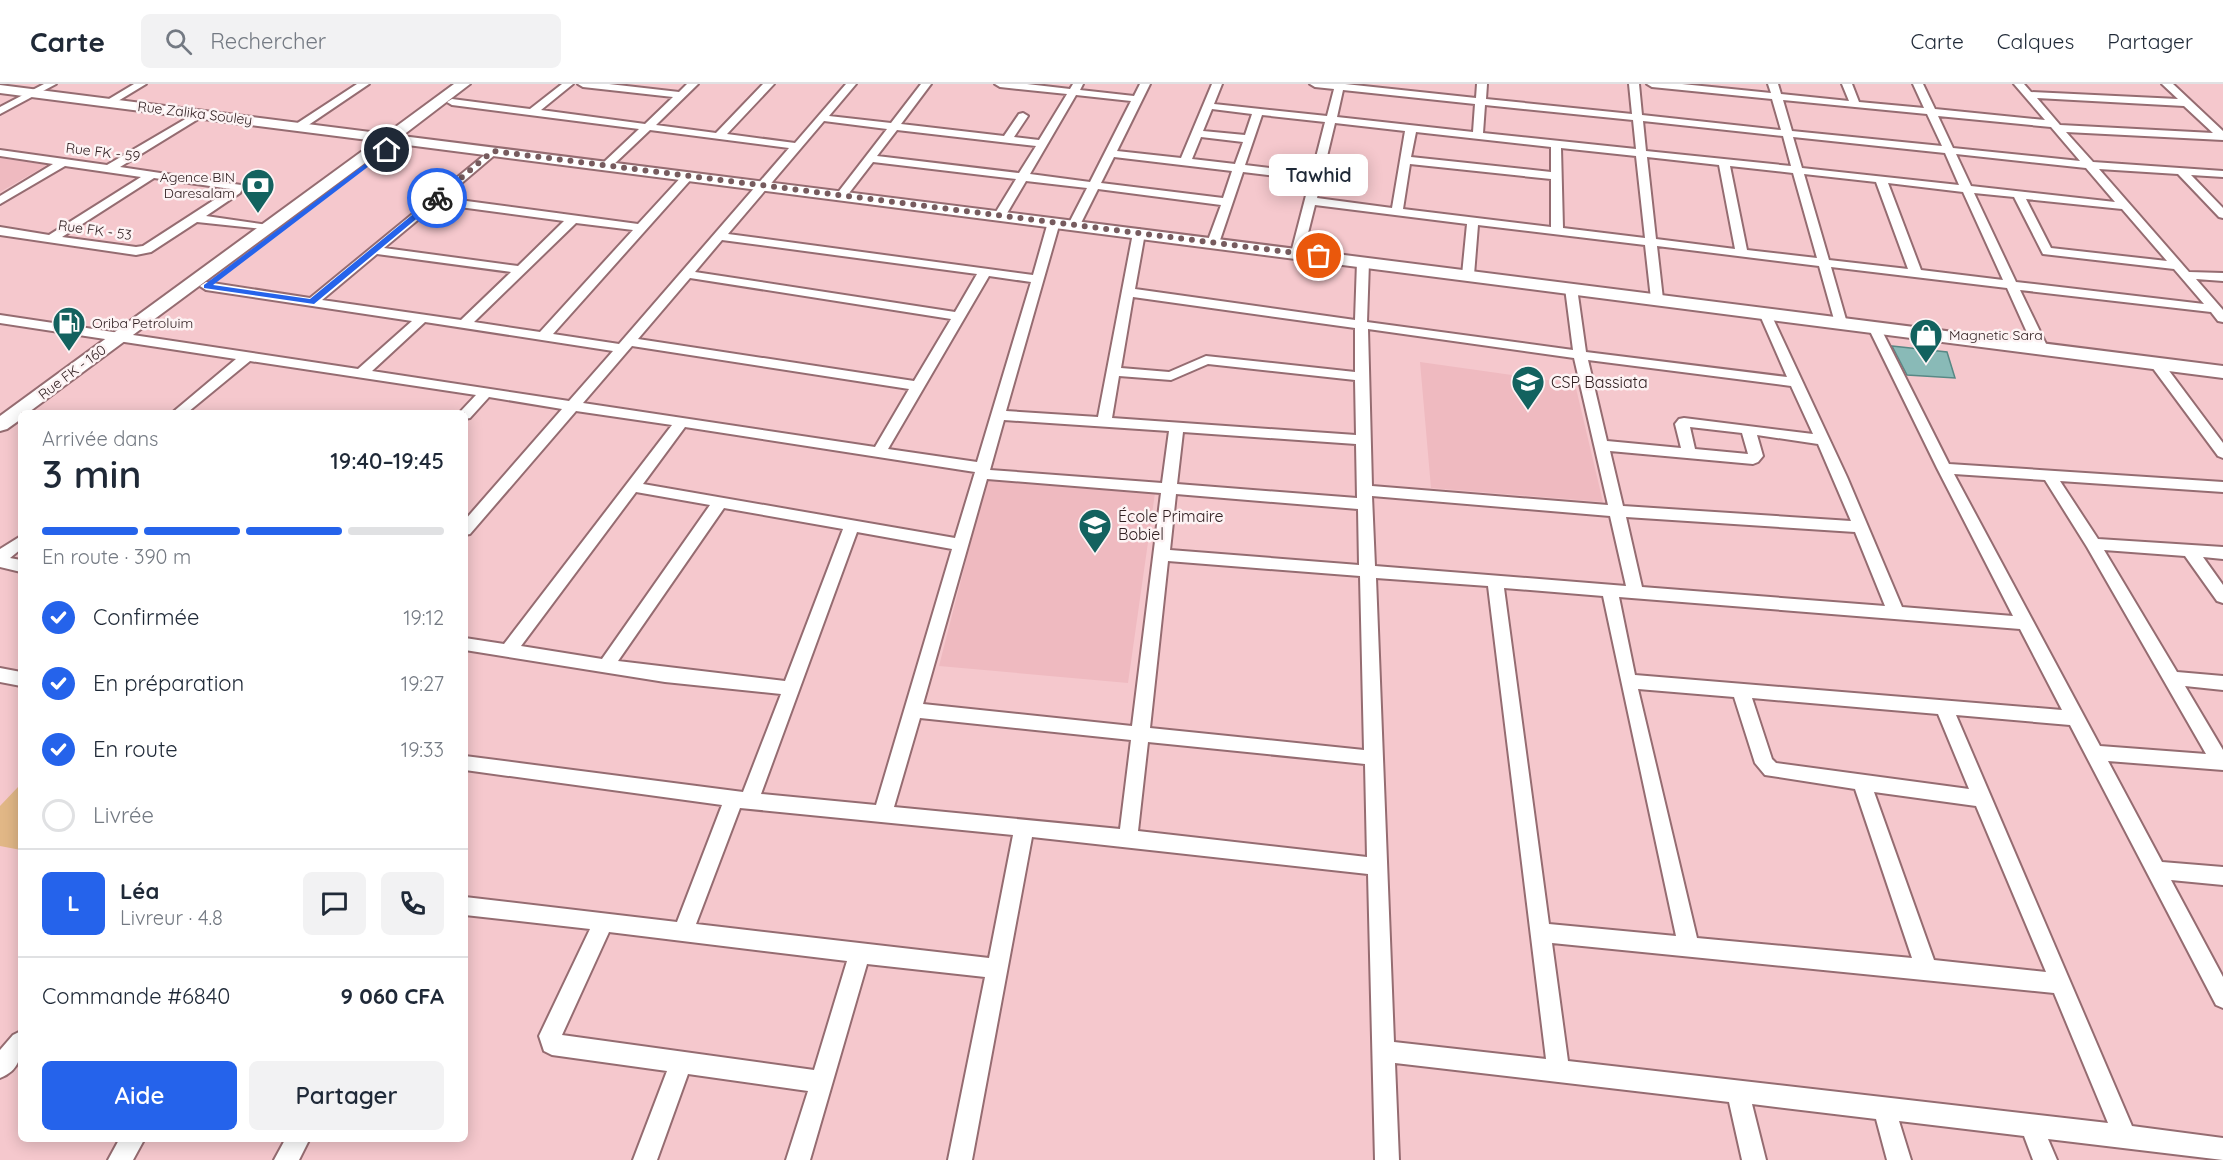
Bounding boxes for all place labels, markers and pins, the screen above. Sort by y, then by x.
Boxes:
pin [361,124,412,175]
callout: Tawhid [1270,154,1368,196]
bank icon: Agence BIN Daresalam [240,167,276,214]
place label: Agence BIN Daresalam [160,168,235,202]
pin [1293,230,1344,281]
fuel station icon: Oriba Petroluim [51,305,87,352]
place label: Oriba Petroluim [92,314,193,332]
shop icon: Magnetic Sara [1908,317,1944,364]
place label: Magnetic Sara [1949,326,2043,344]
school or university icon: CSP Bassiata [1510,364,1546,411]
place label: CSP Bassiata [1551,372,1648,392]
place label: École Primaire Bobiel [1118,506,1224,544]
school or university icon: École Primaire Bobiel [1077,507,1113,554]

